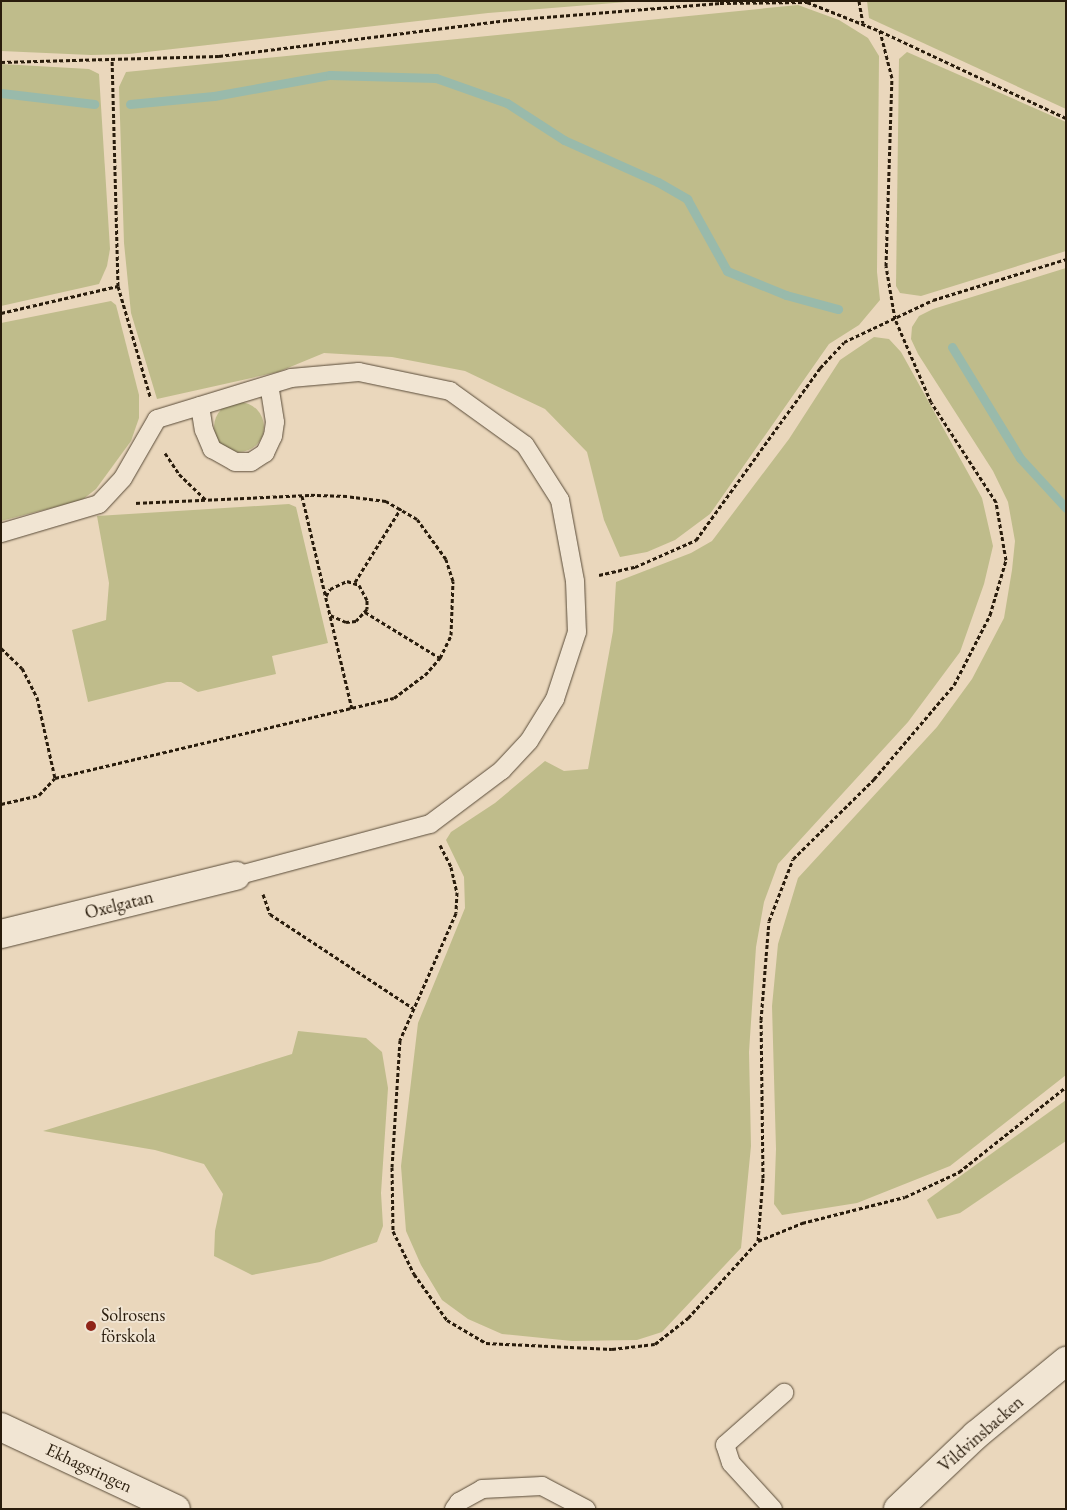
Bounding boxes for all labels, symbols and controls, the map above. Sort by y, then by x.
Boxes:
street label: Oxelgatan [83,886,155,924]
place label: Solrosens förskola [101,1305,165,1348]
marker: Solrosens förskola [85,1320,97,1332]
street label: Vildvinsbacken [934,1391,1028,1477]
street label: Ekhagsringen [42,1439,136,1497]

